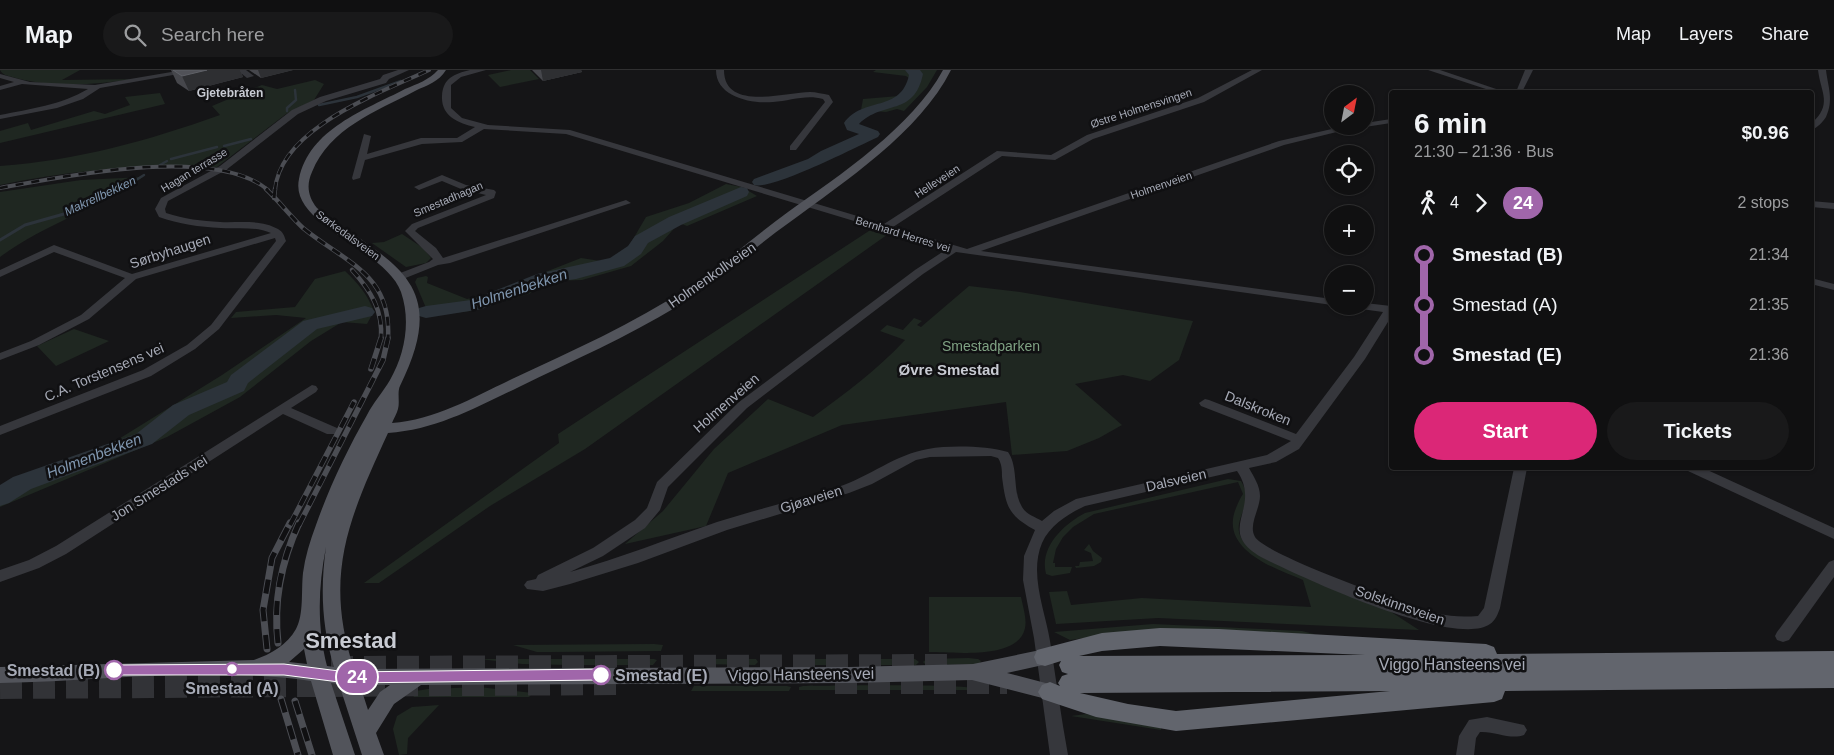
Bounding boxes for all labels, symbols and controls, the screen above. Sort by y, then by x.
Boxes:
search box [103,12,453,57]
text: Map [25,21,73,48]
icon: search [121,21,149,49]
text: Search here [161,24,265,45]
text: Map [1616,24,1651,44]
text: Layers [1679,24,1733,44]
text: Share [1761,24,1809,44]
north arrow [1324,85,1374,135]
map controls [1324,85,1374,315]
district label: Gjetebråten [197,86,263,100]
street label: Østre Holmensvingen [1089,86,1193,130]
text: 6 min [1414,108,1487,139]
text: $0.96 [1741,122,1789,143]
text: 21:30 – 21:36 · Bus [1414,143,1554,160]
street label: Hagan terrasse [159,145,229,195]
button: locate [1324,145,1374,195]
street label: Helleveien [912,162,962,200]
street label: Holmenveien [1129,169,1193,201]
water label: Makrellbekken [62,173,138,219]
street label: Smestadhagan [412,179,484,219]
icon: walk [1414,189,1442,217]
icon: forward [1467,189,1495,217]
text: 24 [1513,193,1533,213]
text: 4 [1450,194,1459,211]
text: 2 stops [1737,194,1789,211]
button: + [1324,205,1374,255]
street label: Sørkedalsveien [314,208,382,262]
street label: Bernhard Herres vei [854,214,952,254]
street label: Sørbyhaugen [128,230,212,272]
street label: Holmenkollveien [665,239,759,311]
text: Smestad (B) [1452,244,1563,265]
text: 21:34 [1749,246,1789,263]
water label: Holmenbekken [469,265,569,312]
button: − [1324,265,1374,315]
text: Smestad (A) [1452,294,1558,315]
text: 21:35 [1749,296,1789,313]
park label: Smestadparken [942,338,1040,354]
street label: C.A. Torstensens vei [42,340,166,404]
text: Smestad (E) [1452,344,1562,365]
text: 21:36 [1749,346,1789,363]
district label: Øvre Smestad [899,361,999,378]
street label: Holmenveien [690,370,762,436]
street label: Dalskroken [1223,387,1293,429]
button: Start [1414,402,1597,460]
button: Tickets [1607,402,1789,460]
water label: Holmenbekken [44,430,144,481]
street label: Jon Smestads vei [108,452,210,524]
street label: Dalsveien [1144,465,1208,495]
street label: Gjøaveien [778,482,844,516]
street label: Solskinnsveien [1353,582,1447,628]
district label: Smestad [305,628,397,653]
street label: Viggo Hansteens vei [1379,656,1525,673]
marker: Smestad (B) [104,660,124,680]
line badge: 24 [334,661,380,693]
place label: Smestad (B) [7,662,100,679]
marker: Smestad (A) [225,662,239,676]
marker: Smestad (E) [591,665,611,685]
street label: Viggo Hansteens vei [728,665,874,684]
text: 24 [347,667,367,687]
place label: Smestad (E) [615,667,707,684]
place label: Smestad (A) [185,680,279,697]

